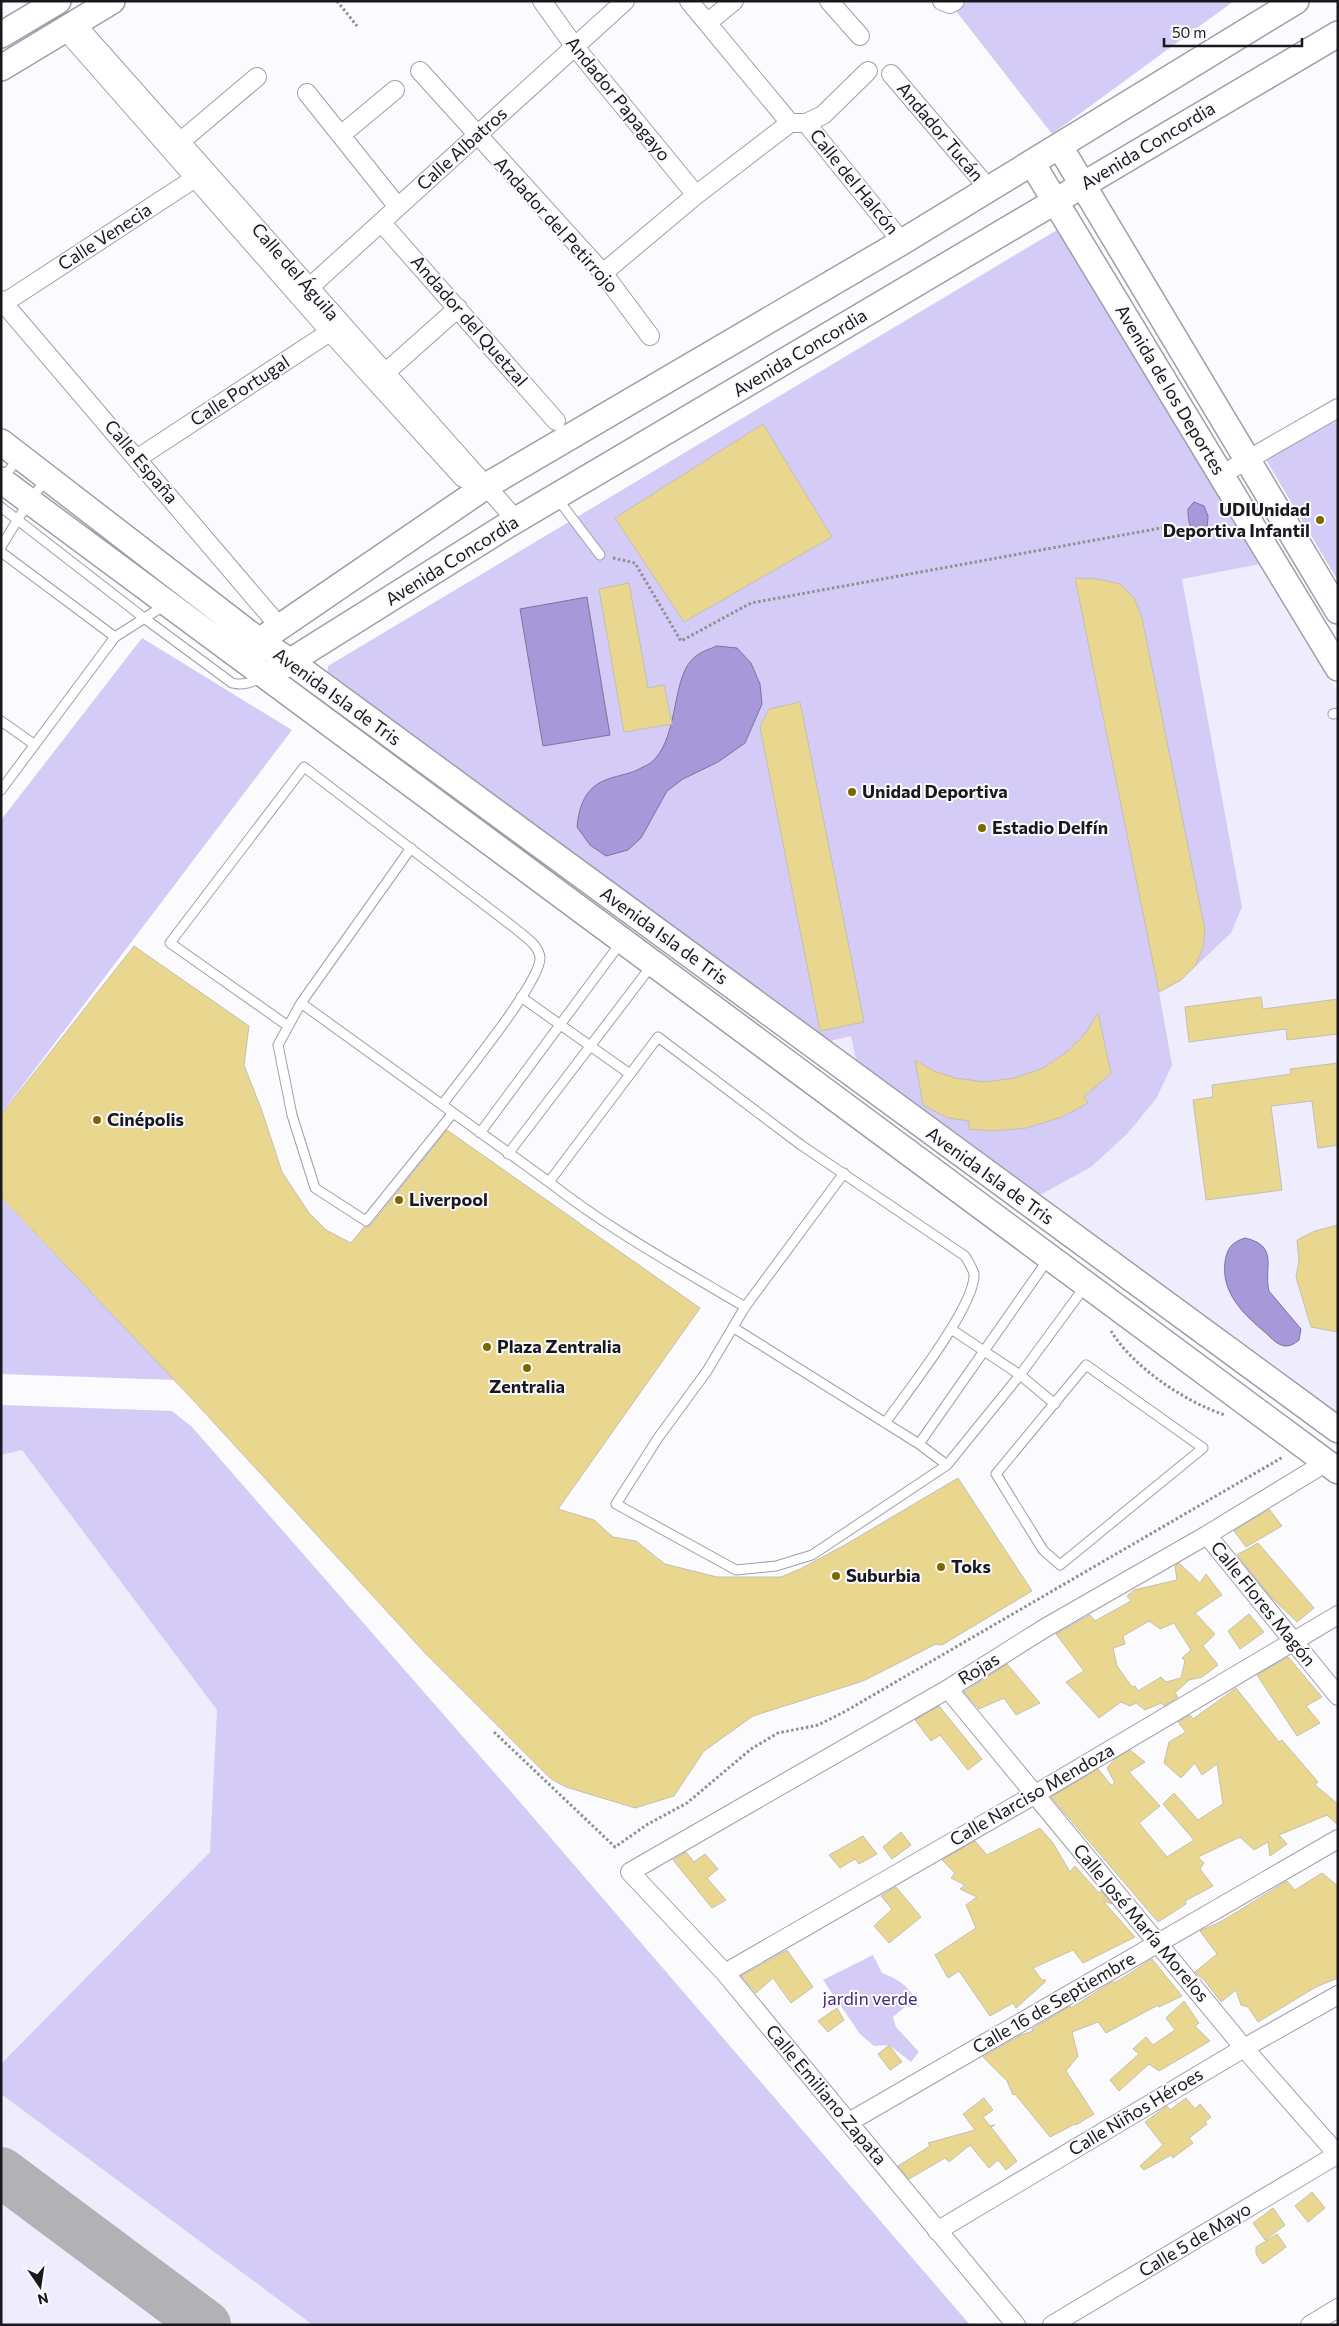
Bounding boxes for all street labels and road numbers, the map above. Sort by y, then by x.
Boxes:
street label: Andador Papagayo [562,32,676,165]
street label: Andador Tucán [893,77,989,186]
street label: Avenida Concordia [1076,96,1219,194]
street label: Calle Albatros [412,102,511,195]
street label: Calle del Halcón [806,124,904,238]
street label: Andador del Petirrojo [490,152,623,297]
street label: Calle Venecia [54,198,155,275]
street label: Calle del Águila [247,218,344,325]
street label: Andador del Quetzal [407,250,533,390]
street label: Avenida de los Deportes [1111,300,1230,479]
street label: Avenida Concordia [728,303,871,401]
street label: Calle Portugal [186,350,293,430]
street label: Calle España [100,415,183,508]
street label: Avenida Concordia [381,510,522,610]
street label: Avenida Isla de Tris [269,643,406,750]
street label: Avenida Isla de Tris [596,882,733,989]
street label: Avenida Isla de Tris [922,1122,1059,1229]
street label: Calle Flores Magón [1207,1536,1321,1670]
street label: Rojas [954,1647,1003,1689]
street label: Calle Narciso Mendoza [945,1738,1118,1850]
street label: Calle José María Morelos [1069,1839,1214,2006]
street label: Calle 16 de Septiembre [968,1947,1139,2058]
street label: Calle Emiliano Zapata [762,2020,892,2169]
street label: Calle Niños Héroes [1064,2062,1207,2160]
street label: Calle 5 de Mayo [1134,2197,1255,2281]

